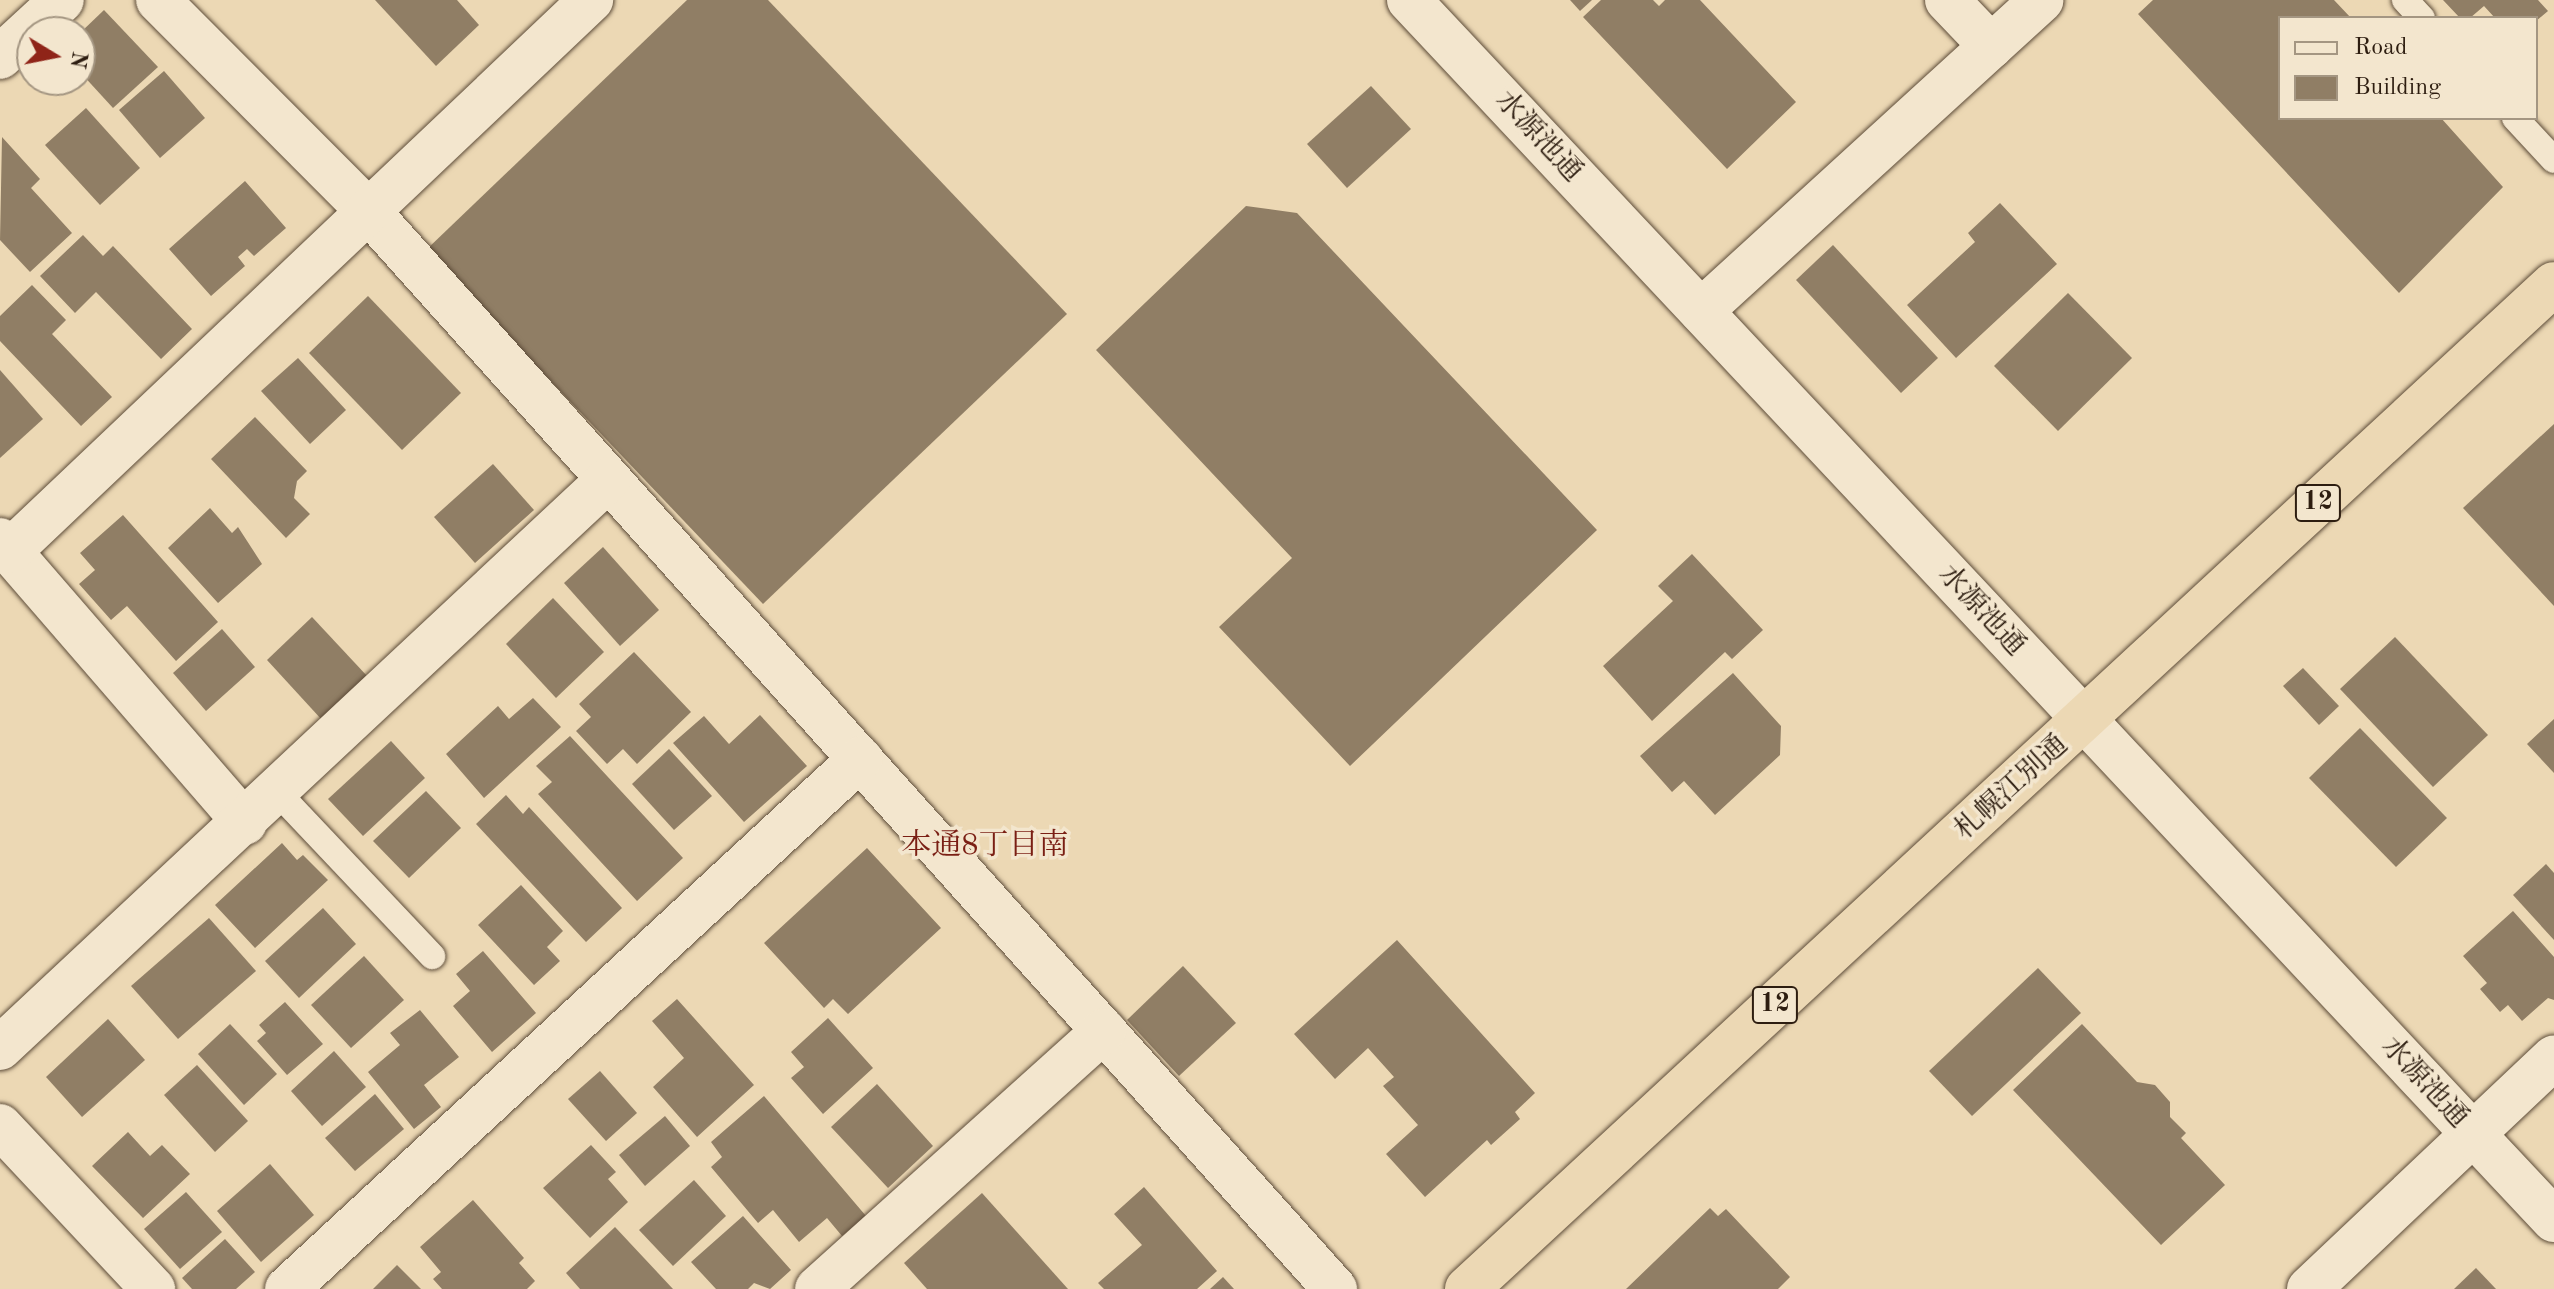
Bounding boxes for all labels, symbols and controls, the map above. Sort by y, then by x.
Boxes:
north arrow [16,16,96,96]
legend [2278,16,2538,120]
text: Road [2354,36,2407,60]
text: N [65,50,90,70]
text: Building [2354,76,2441,100]
street label: 水源池通 [1488,85,1588,189]
road number: 12 [2294,481,2342,525]
street label: 水源池通 [1931,559,2031,663]
street label: 札幌江別通 [1949,729,2075,847]
district label: 本通8丁目南 [901,828,1069,864]
road number: 12 [1751,983,1799,1027]
street label: 水源池通 [2374,1031,2474,1135]

